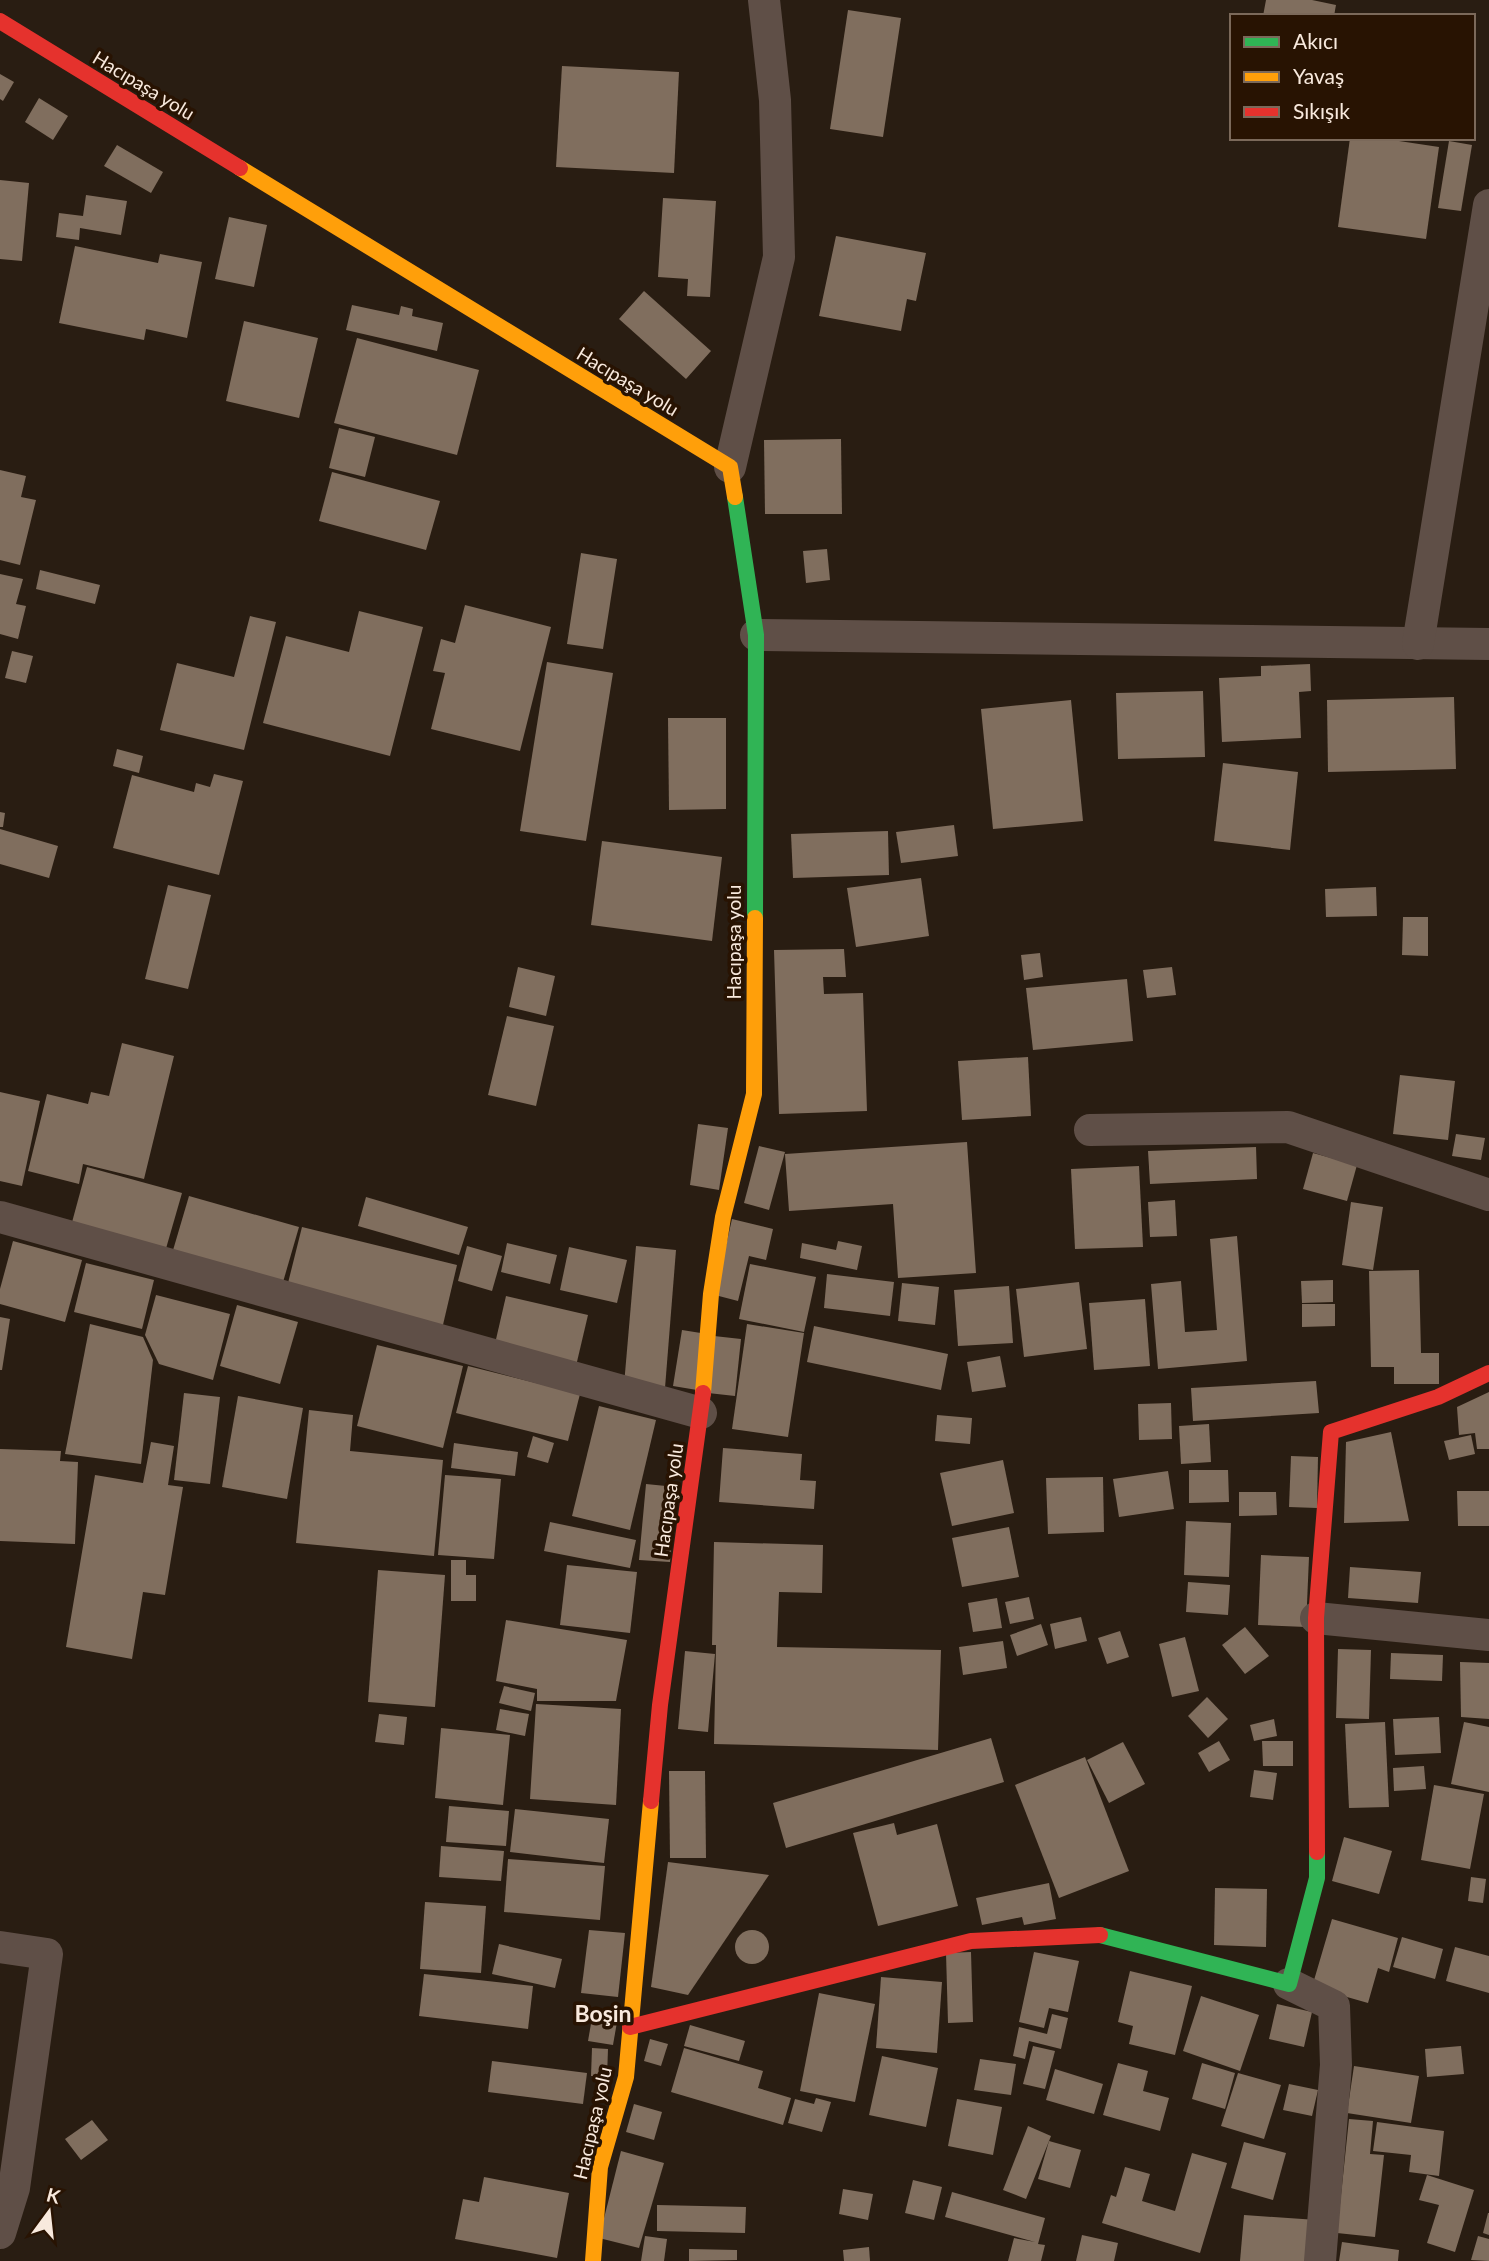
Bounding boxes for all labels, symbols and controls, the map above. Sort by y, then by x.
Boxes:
legend [1230,14,1475,140]
text: Akıcı [1293,28,1338,53]
street label: Hacıpaşa yolu [89,46,199,124]
text: Yavaş [1293,63,1344,88]
text: Sıkışık [1293,98,1350,123]
street label: Hacıpaşa yolu [573,342,683,420]
street label: Hacıpaşa yolu [722,885,745,999]
street label: Hacıpaşa yolu [649,1442,687,1558]
district label: Boşin [574,1999,632,2027]
street label: Hacıpaşa yolu [568,2064,616,2182]
north arrow [14,2177,84,2247]
text: K [44,2182,64,2208]

